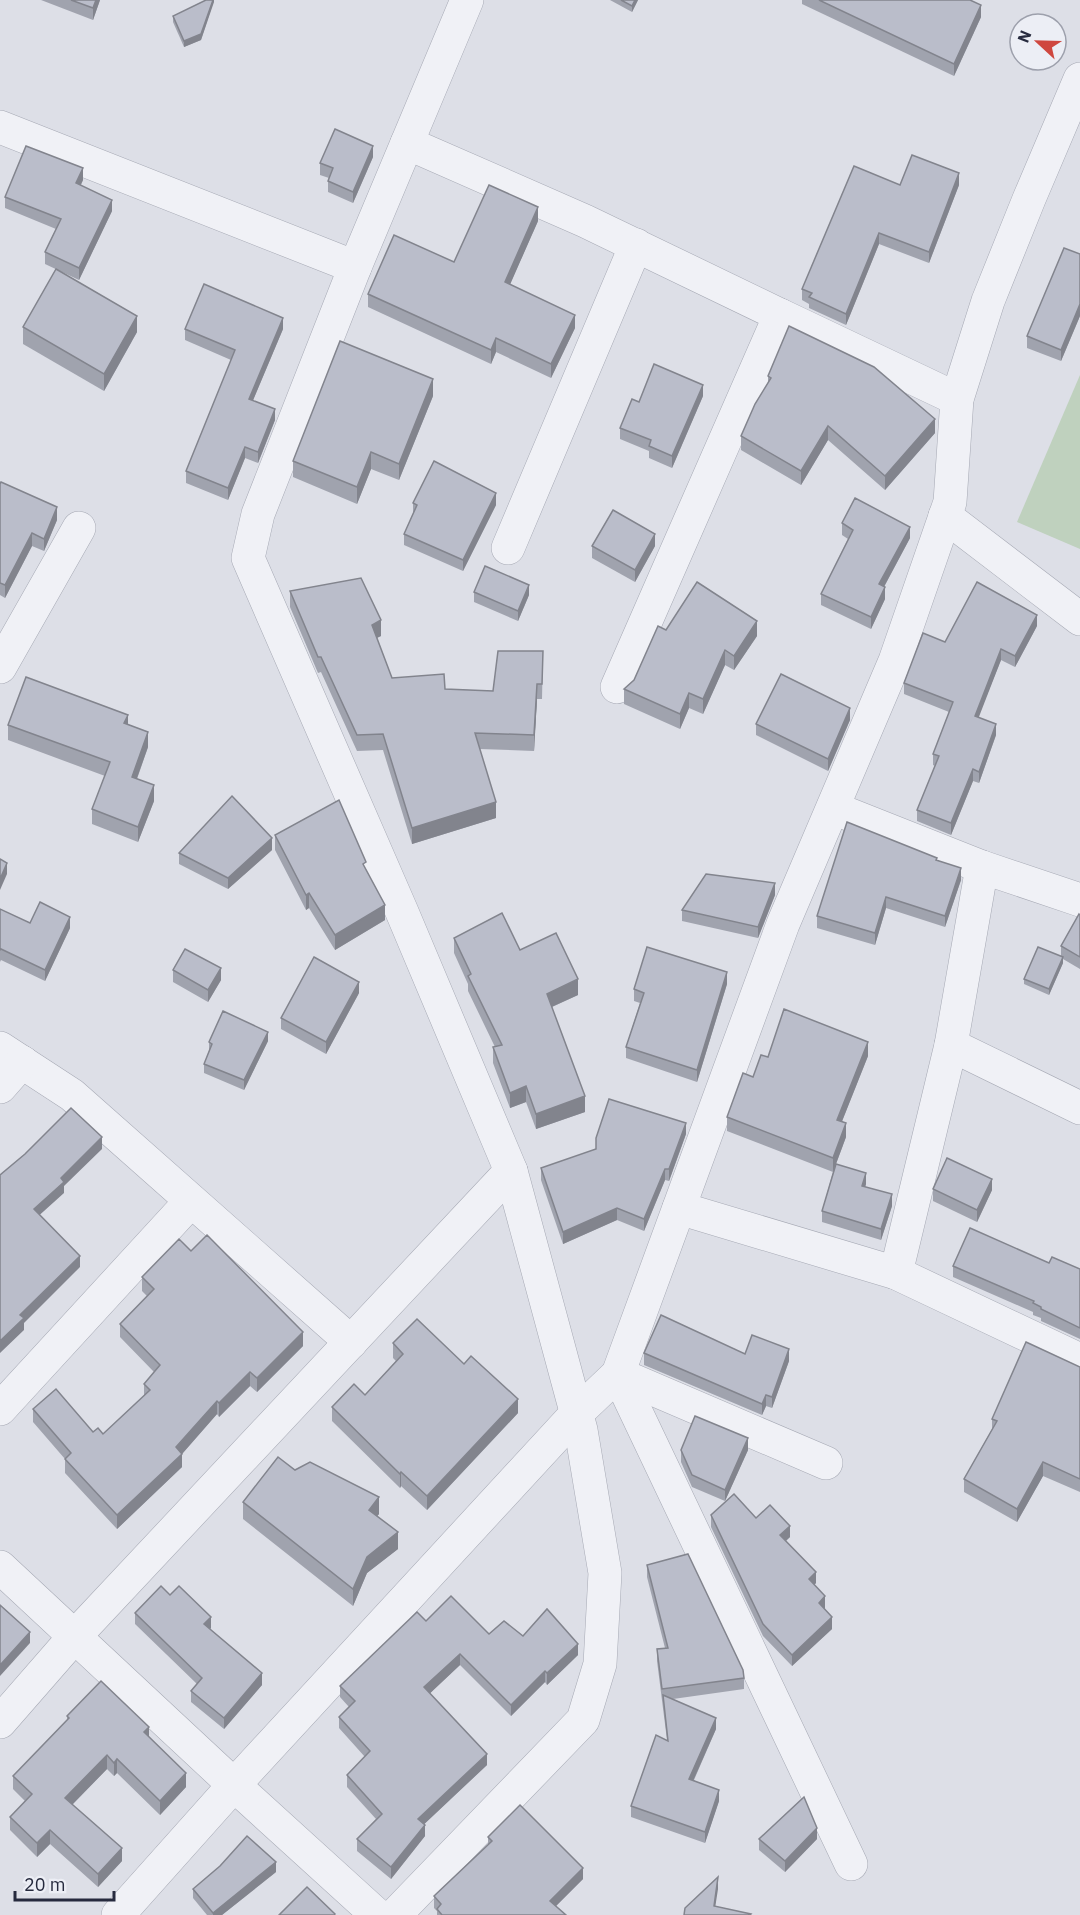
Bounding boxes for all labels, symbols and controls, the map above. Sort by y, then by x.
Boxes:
north arrow [1008,12,1068,72]
text: N [1013,27,1036,46]
scale bar [15,1864,114,1902]
text: 20 m [24,1873,66,1896]

